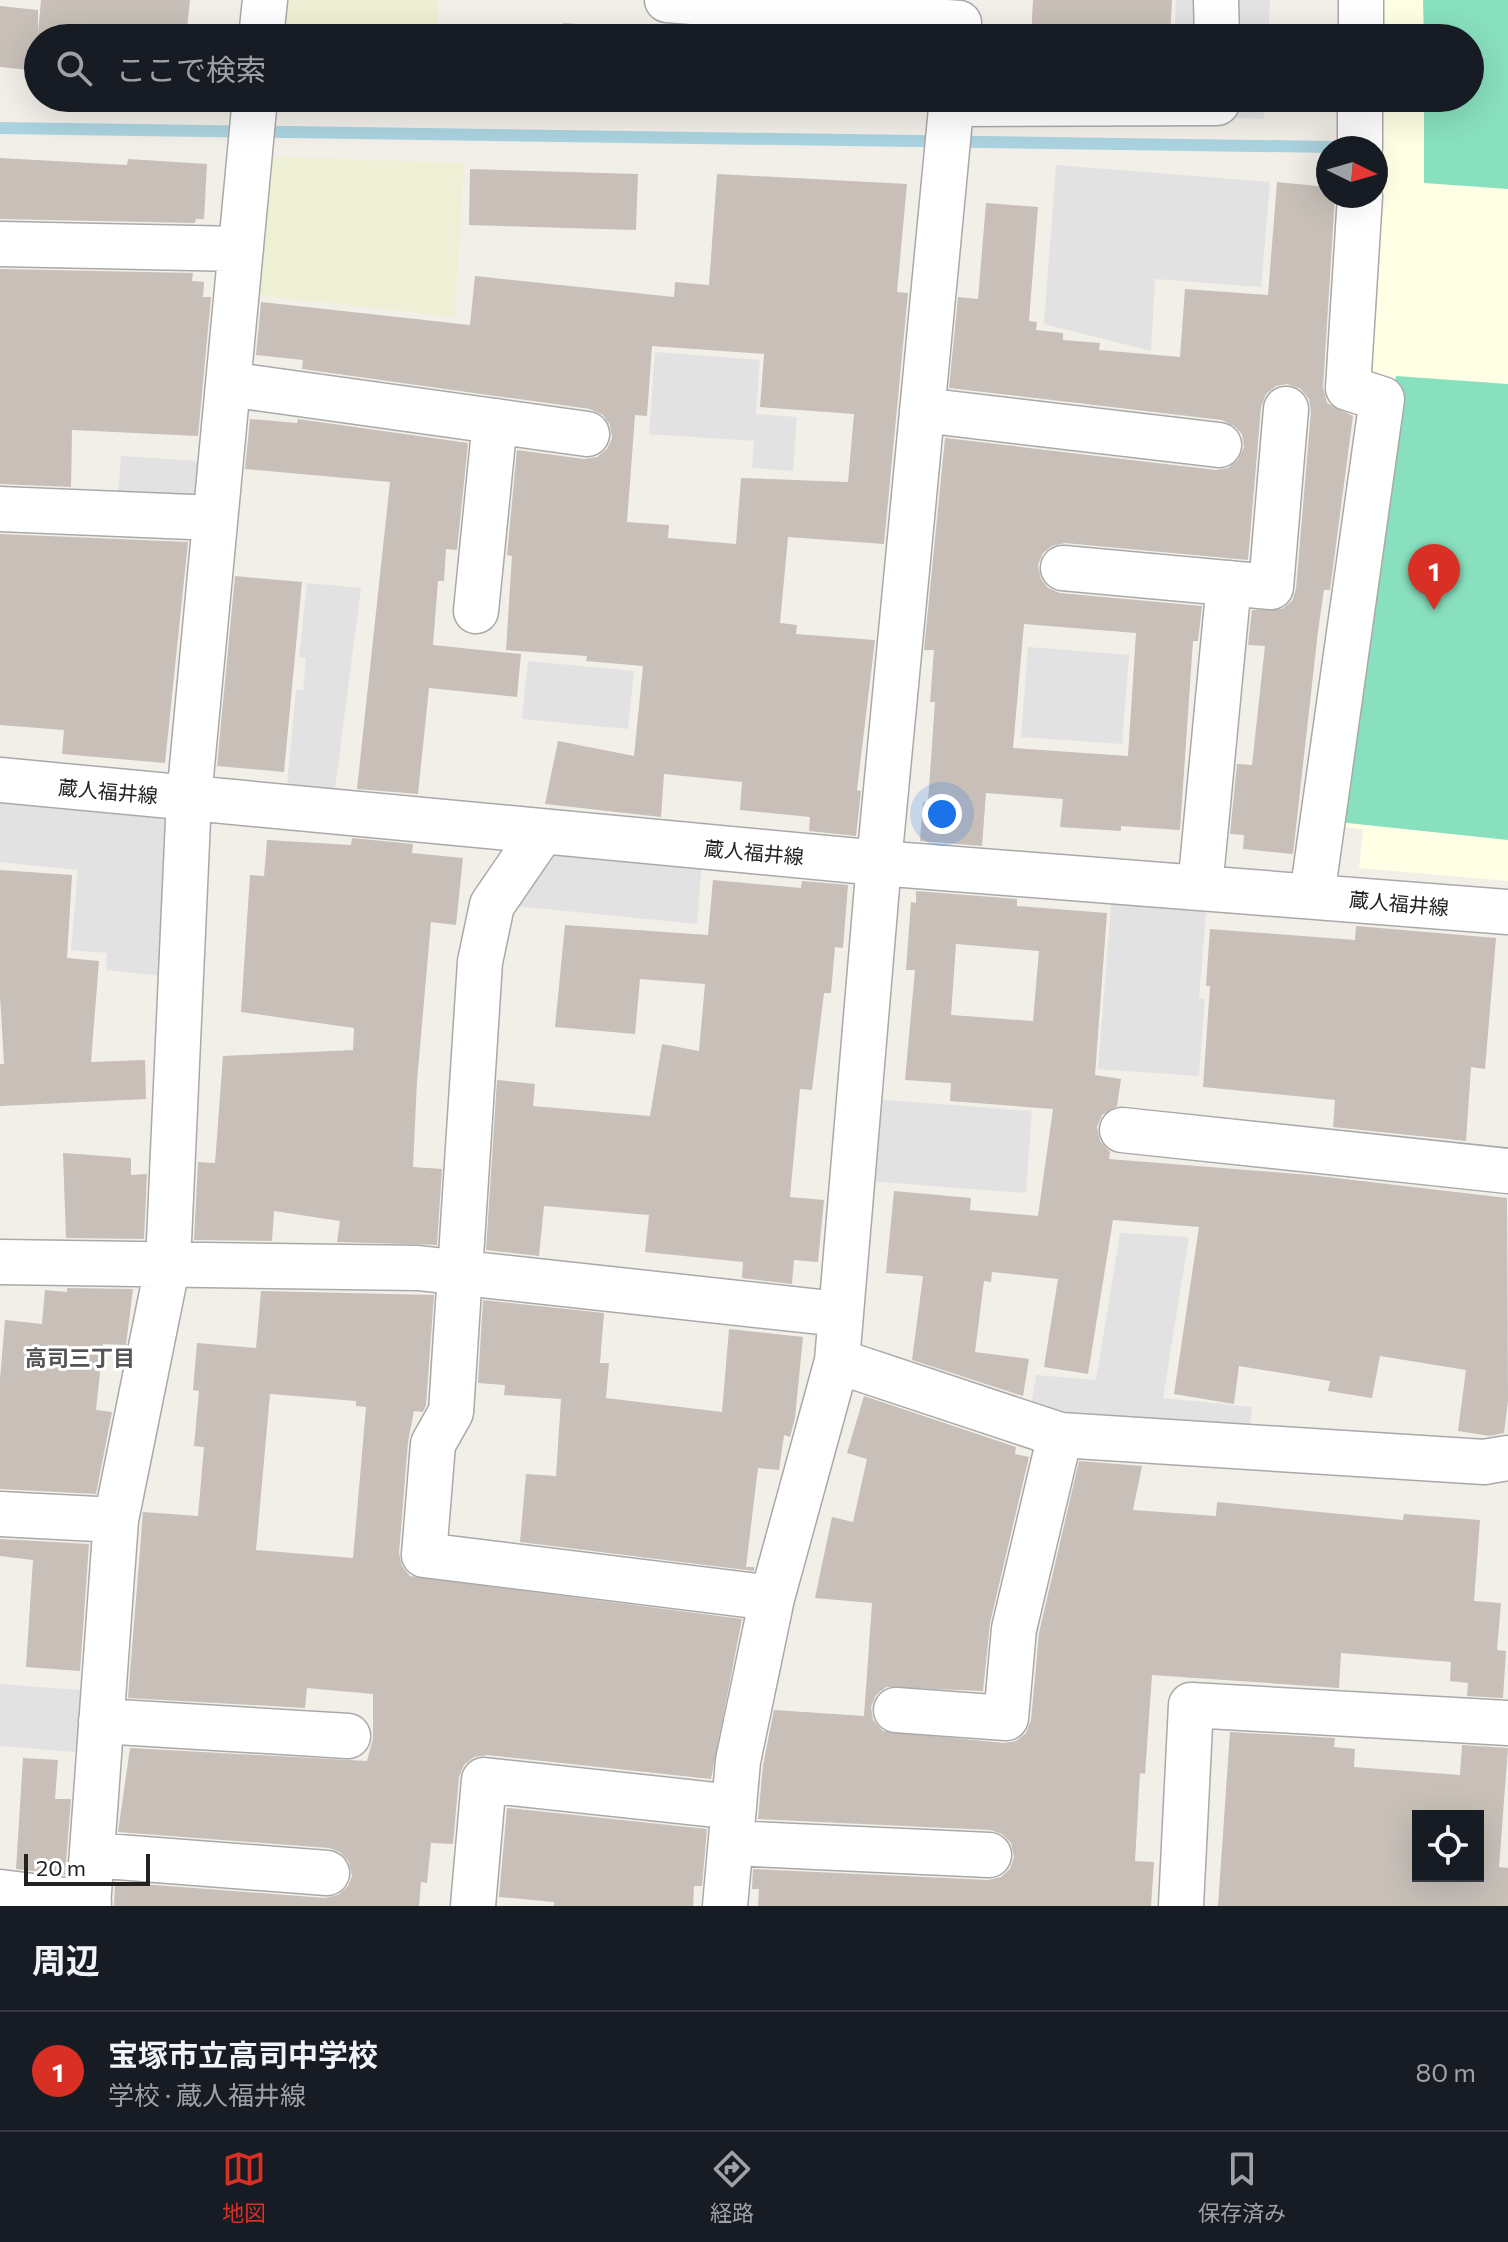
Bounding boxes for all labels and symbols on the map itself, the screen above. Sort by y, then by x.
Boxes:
north arrow [1316,136,1388,208]
pin: 1 [1408,544,1460,610]
street label: 蔵人福井線 [57,775,159,807]
your location [922,794,962,834]
street label: 蔵人福井線 [703,836,805,868]
street label: 蔵人福井線 [1348,887,1450,919]
district label: 高司三丁目 [25,1344,135,1371]
scale bar [24,1850,150,1886]

